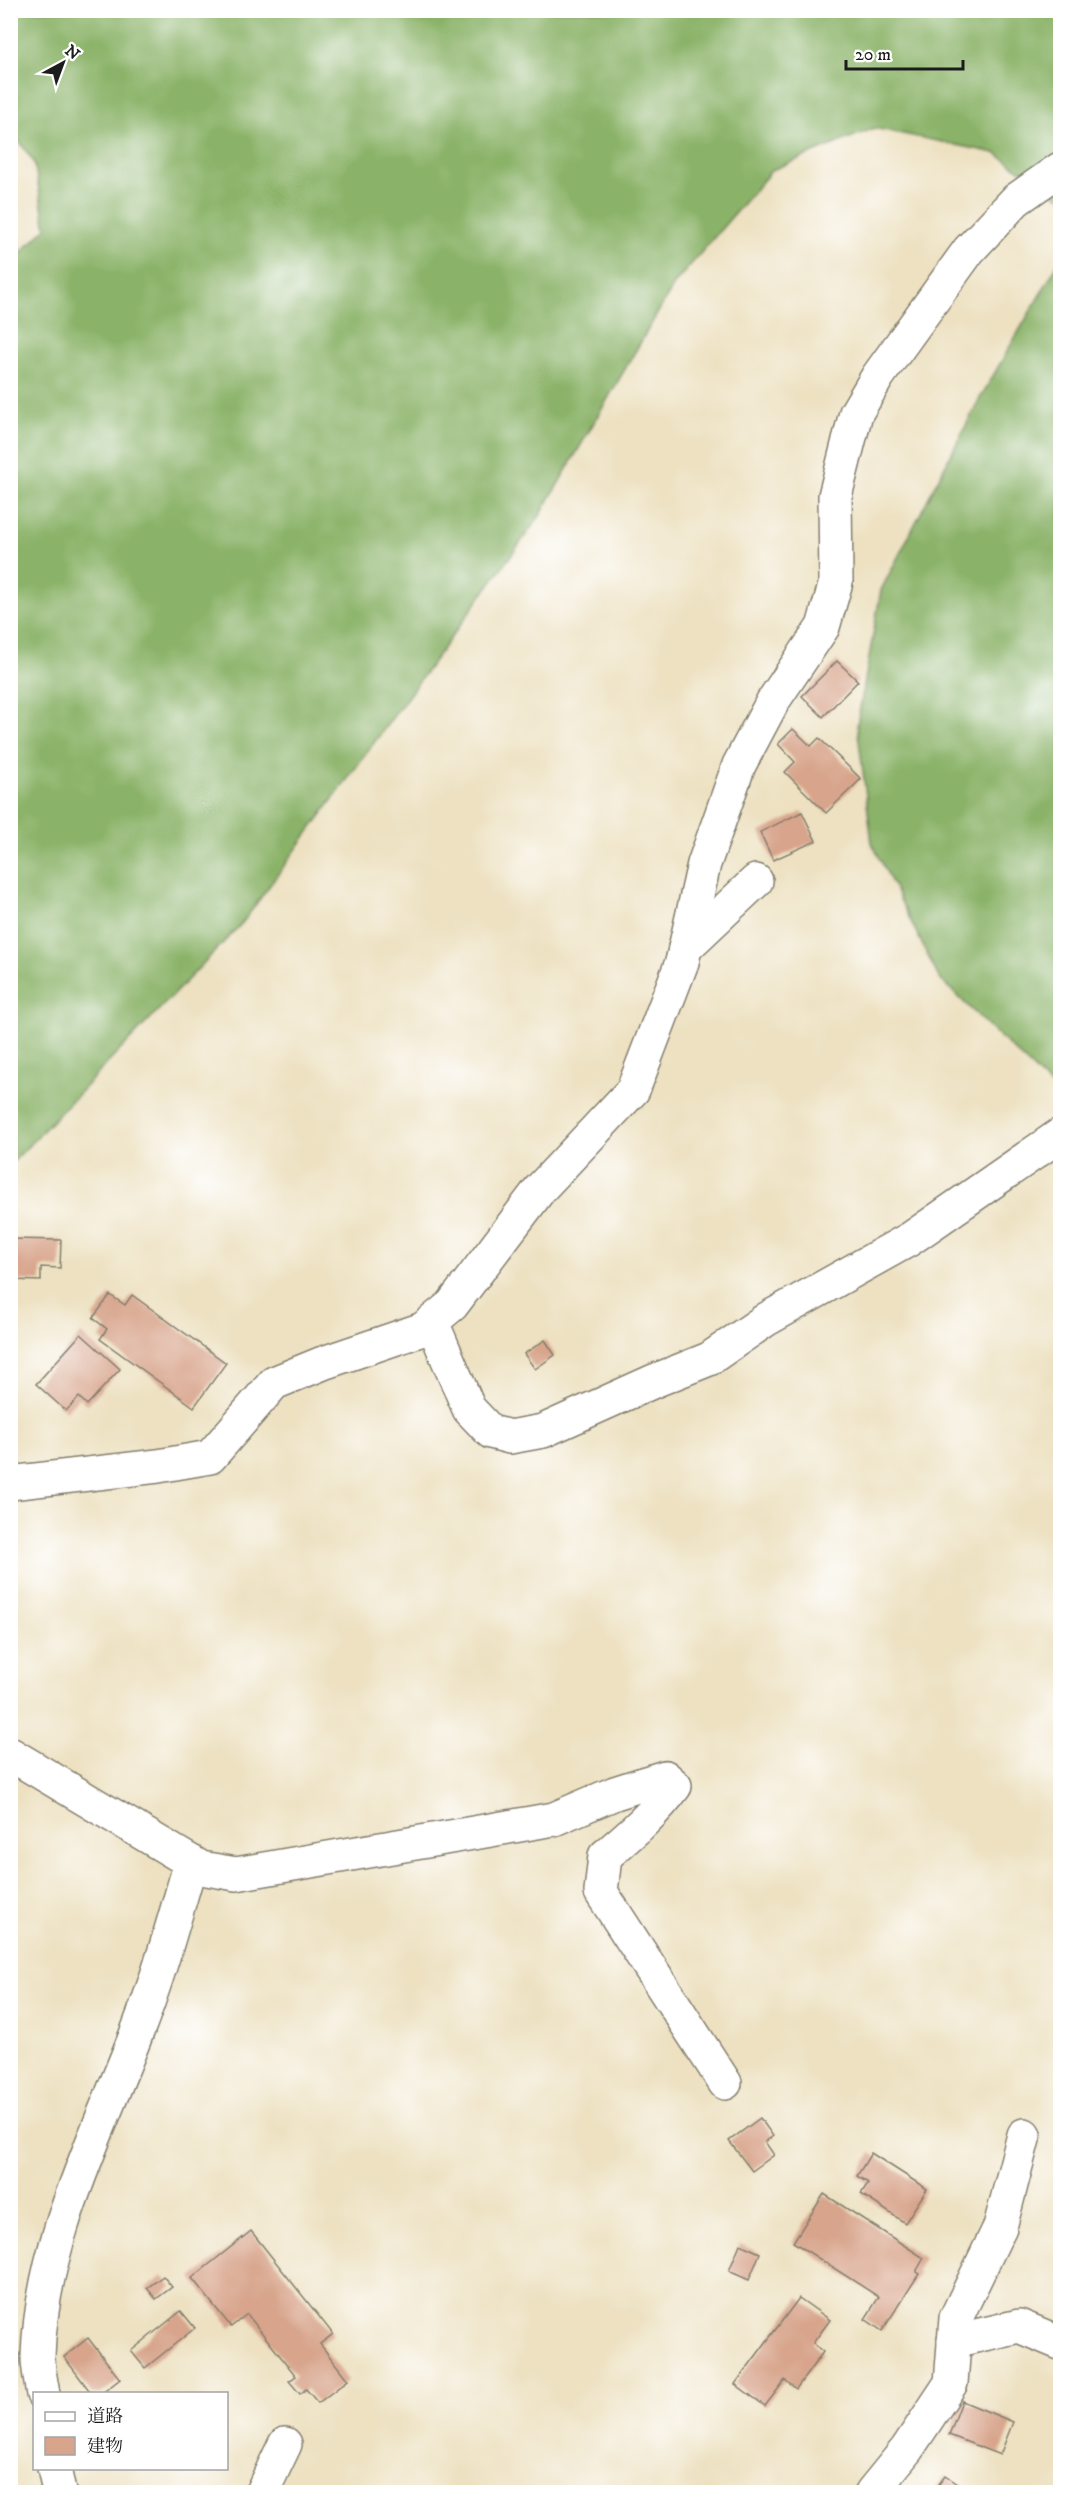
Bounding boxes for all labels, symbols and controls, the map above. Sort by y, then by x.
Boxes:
north arrow [33,33,93,93]
scale bar [846,33,963,71]
text: N [61,41,84,64]
text: 20 m [855,44,891,66]
legend [33,2392,228,2470]
text: 道路 [87,2406,123,2428]
text: 建物 [87,2436,123,2458]

